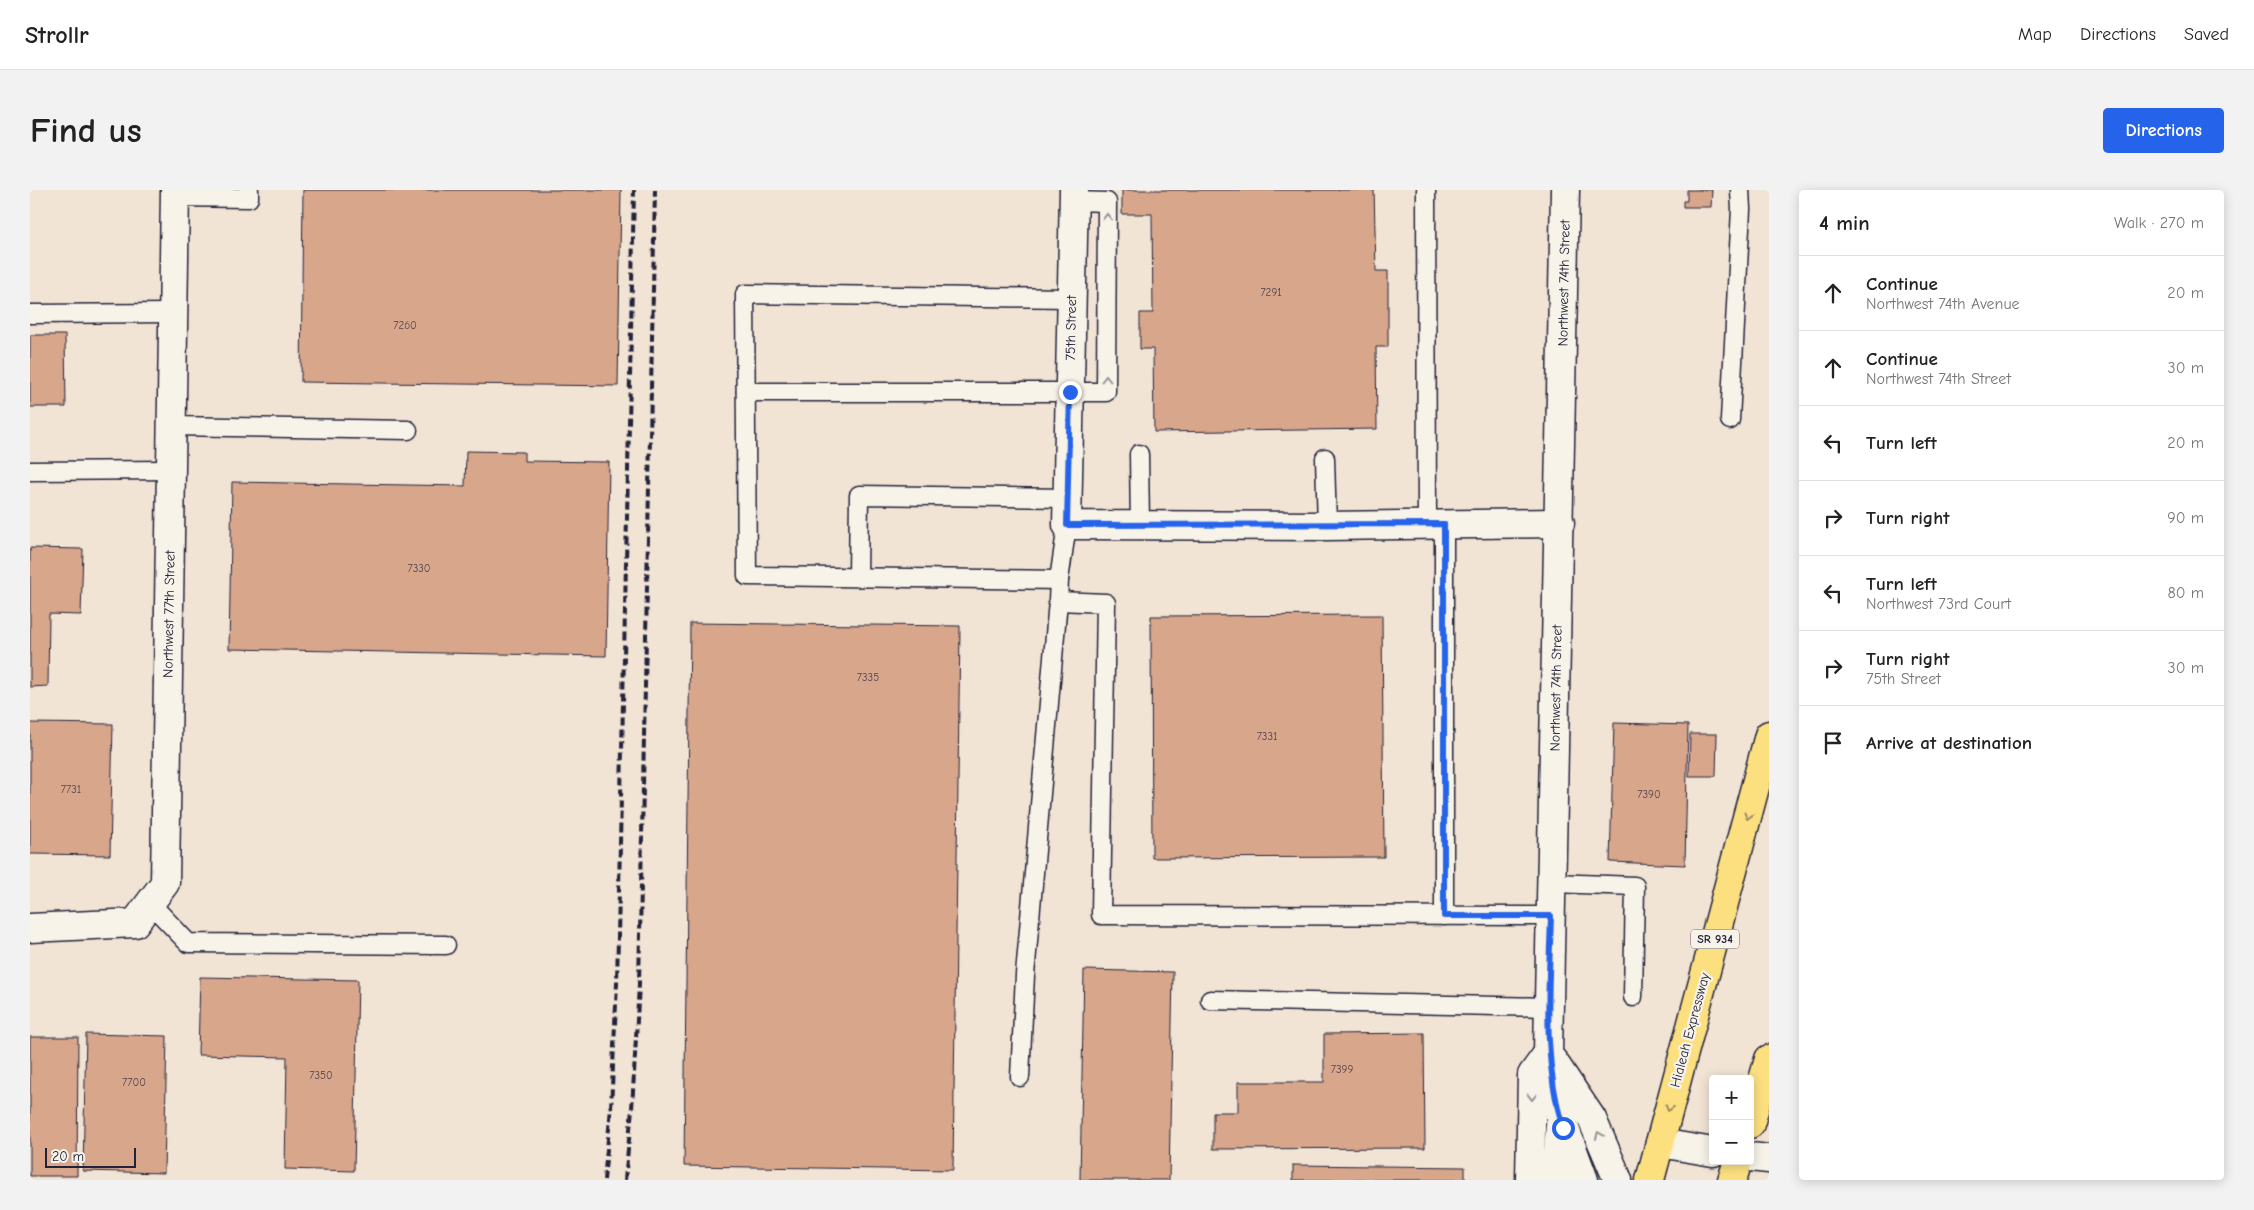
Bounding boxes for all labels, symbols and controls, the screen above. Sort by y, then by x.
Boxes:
text: Strollr [25,21,89,49]
text: Map [2018,24,2052,45]
text: Directions [2080,24,2156,45]
text: Saved [2184,24,2229,45]
button: Directions [2103,108,2224,153]
text: Find us [30,110,142,151]
text: 4 min [1819,211,1870,235]
one-way arrow [1102,212,1112,220]
text: Walk · 270 m [2114,214,2204,232]
street label: Northwest 74th Street [1554,218,1574,347]
text: Continue [1866,273,1938,295]
icon: ahead [1819,279,1847,307]
text: 20 m [2167,284,2204,302]
house number: 7291 [1260,286,1282,299]
street label: 75th Street [1062,294,1080,361]
text: Northwest 74th Avenue [1866,295,2020,313]
house number: 7260 [393,319,417,332]
text: Continue [1866,348,1938,370]
icon: ahead [1819,354,1847,382]
text: 30 m [2168,359,2204,377]
text: Northwest 74th Street [1866,370,2011,388]
one-way arrow [1101,375,1111,382]
route end [1059,381,1082,404]
icon: left [1819,429,1847,457]
text: Turn left [1866,432,1937,454]
text: 20 m [2167,434,2204,452]
icon: right [1819,504,1847,532]
text: Turn right [1866,507,1950,529]
text: 90 m [2167,509,2204,527]
street label: Northwest 77th Street [159,549,179,678]
house number: 7330 [407,562,431,575]
text: Turn left [1866,573,1937,595]
icon: left [1819,579,1847,607]
text: 80 m [2167,584,2204,602]
text: Northwest 73rd Court [1866,595,2011,613]
street label: Northwest 74th Street [1546,623,1566,752]
text: Turn right [1866,648,1950,670]
icon: right [1819,654,1847,682]
text: 30 m [2168,659,2204,677]
text: 75th Street [1866,670,1941,688]
house number: 7335 [857,671,879,684]
icon: arrive [1819,729,1847,757]
house number: 7331 [1257,730,1277,743]
text: Arrive at destination [1866,732,2032,754]
house number: 7731 [61,783,81,796]
house number: 7390 [1637,788,1661,801]
one-way arrow [1743,811,1753,820]
road number: SR 934 [1691,930,1739,949]
street label: Hialeah Expressway [1667,970,1714,1089]
house number: 7399 [1331,1063,1353,1076]
house number: 7350 [309,1069,333,1082]
map controls [1709,1075,1754,1165]
button: + [1709,1075,1754,1120]
house number: 7700 [122,1076,146,1089]
one-way arrow [1526,1093,1537,1101]
one-way arrow [1664,1104,1675,1113]
route start [1552,1117,1575,1140]
button: − [1709,1120,1754,1165]
one-way arrow [1595,1131,1605,1140]
scale bar [45,1145,136,1168]
text: 20 m [52,1148,84,1165]

